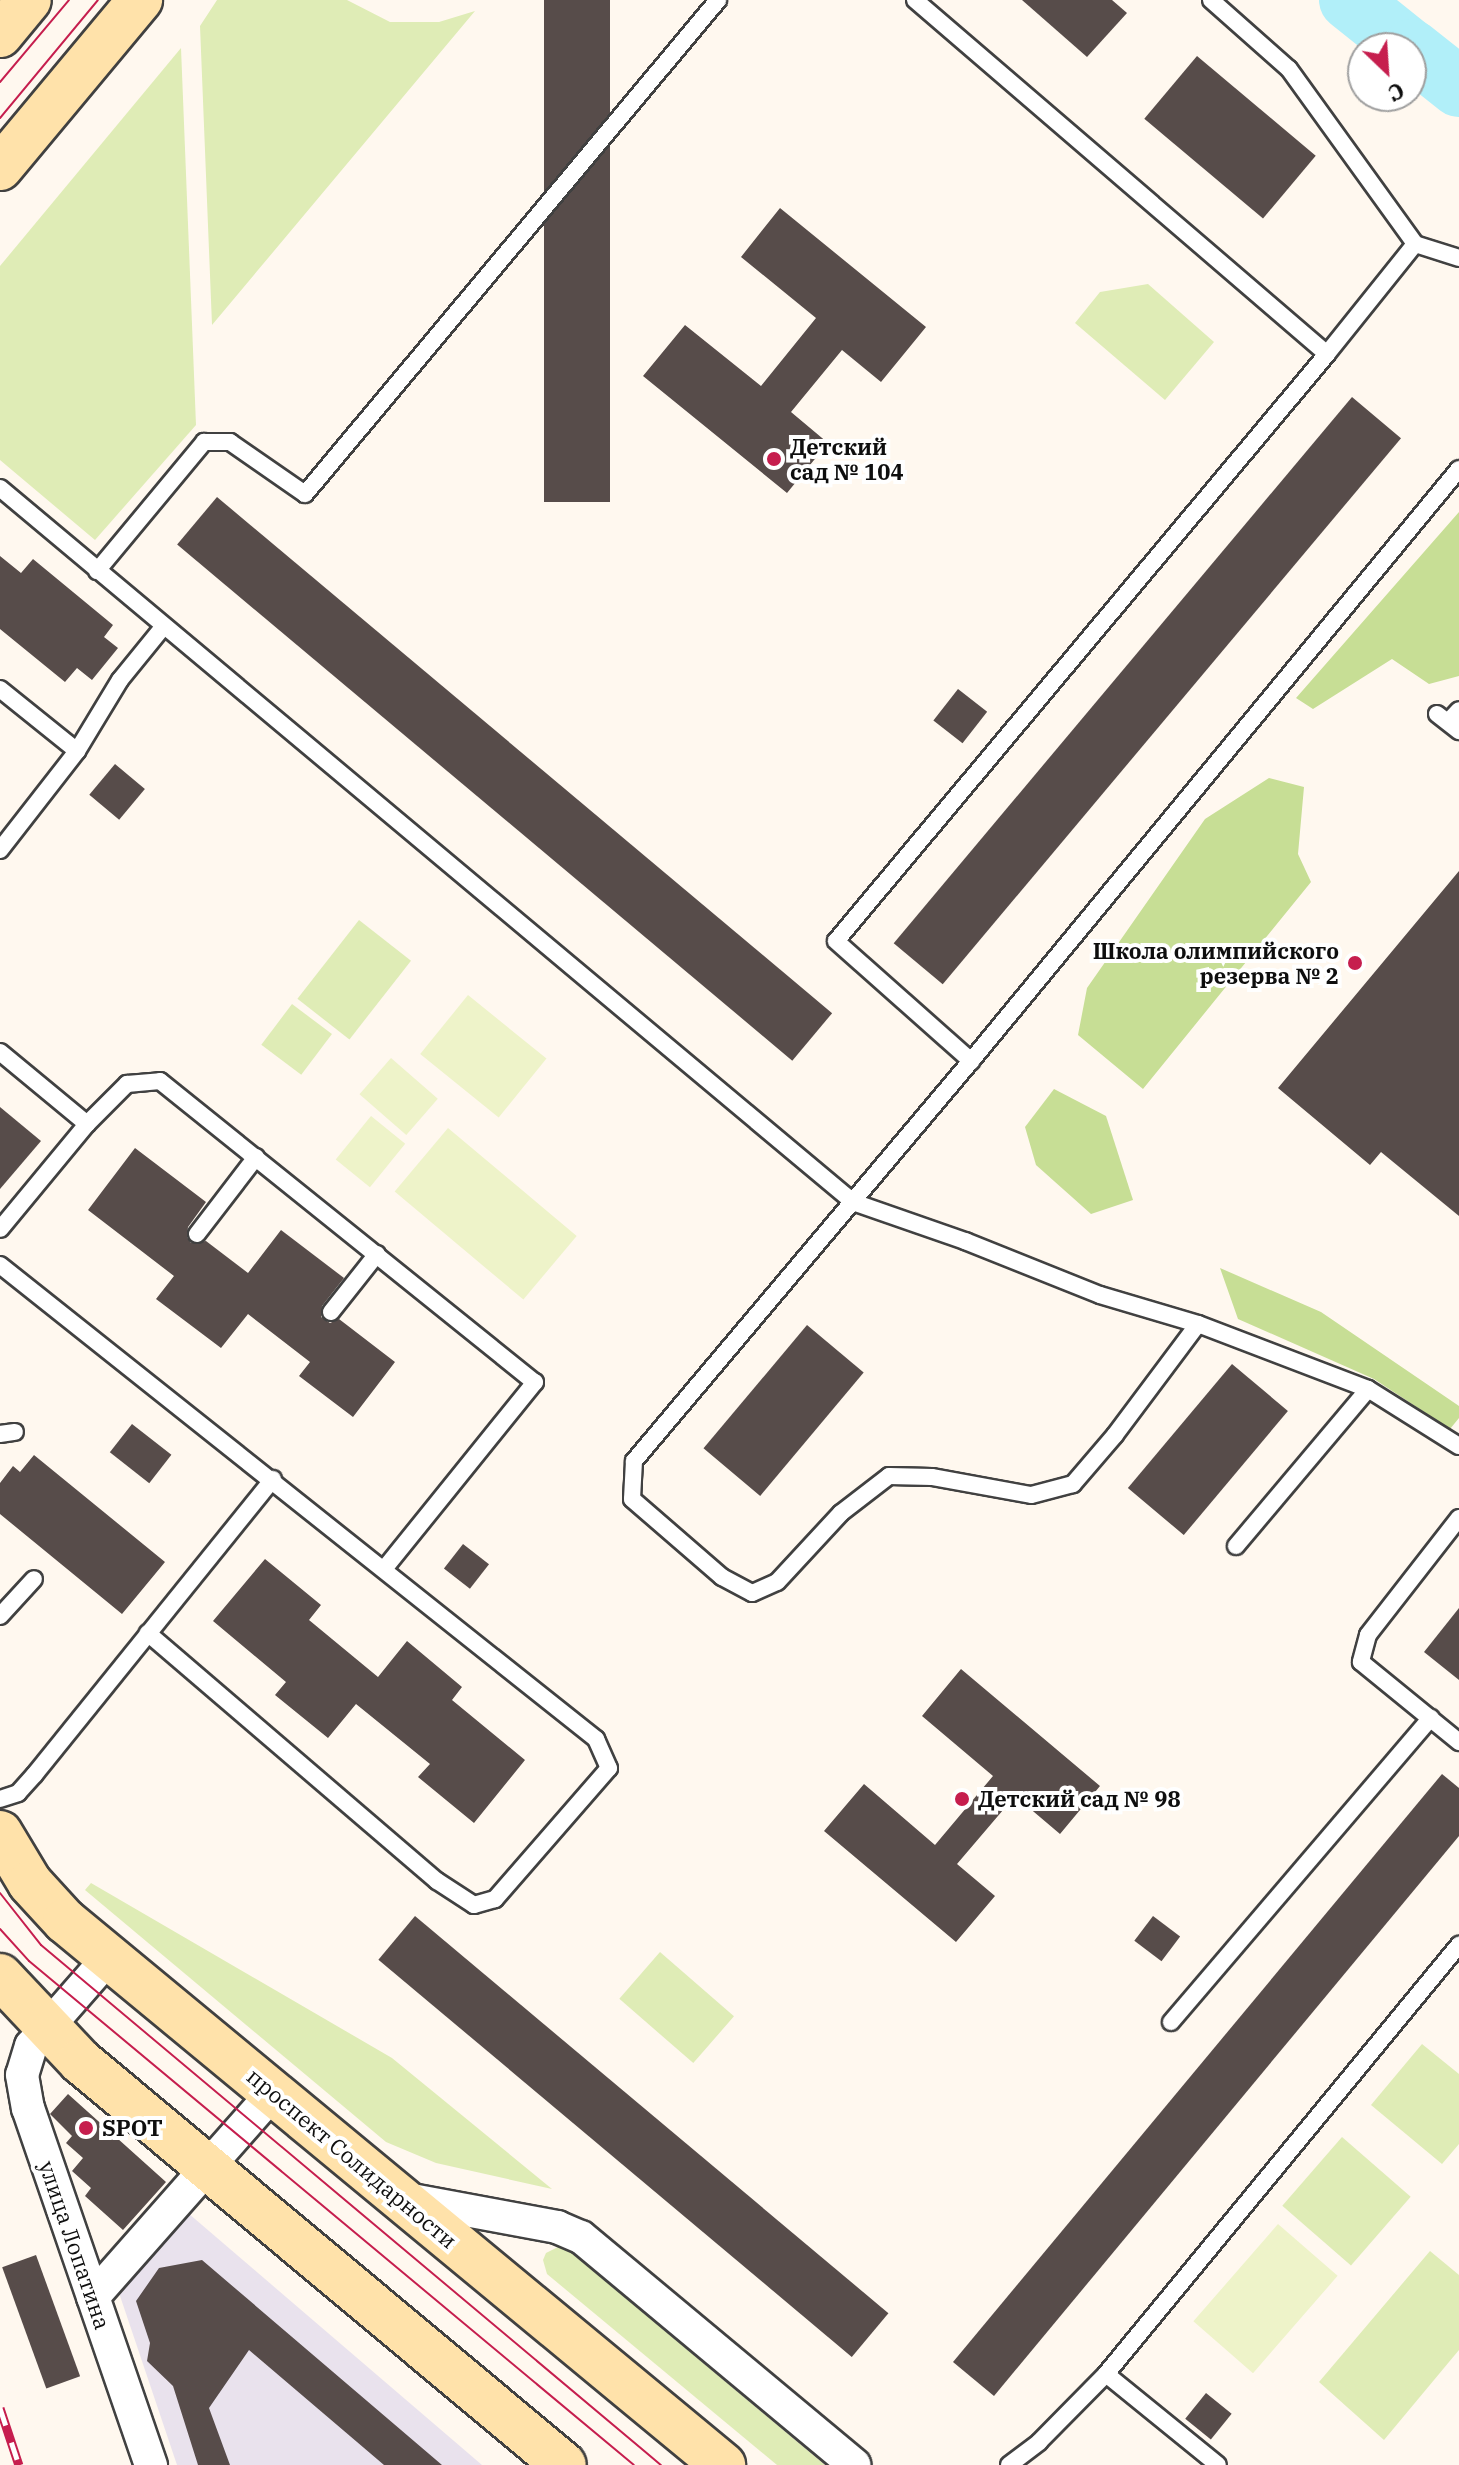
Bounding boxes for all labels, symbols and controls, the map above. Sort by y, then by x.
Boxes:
north arrow [1347,32,1427,112]
text: С [1384,76,1409,109]
place label: Детский сад № 104 [790,433,904,484]
marker: Детский сад № 104 [765,450,783,468]
place label: Школа олимпийского резерва № 2 [1093,937,1339,988]
marker: Школа олимпийского резерва № 2 [1346,954,1364,972]
place label: Детский сад № 98 [978,1786,1181,1812]
marker: Детский сад № 98 [953,1790,971,1808]
street label: проспект Солидарности [242,2063,462,2253]
place label: SPOT [102,2115,163,2141]
marker: SPOT [77,2119,95,2137]
street label: улица Лопатина [34,2157,116,2333]

